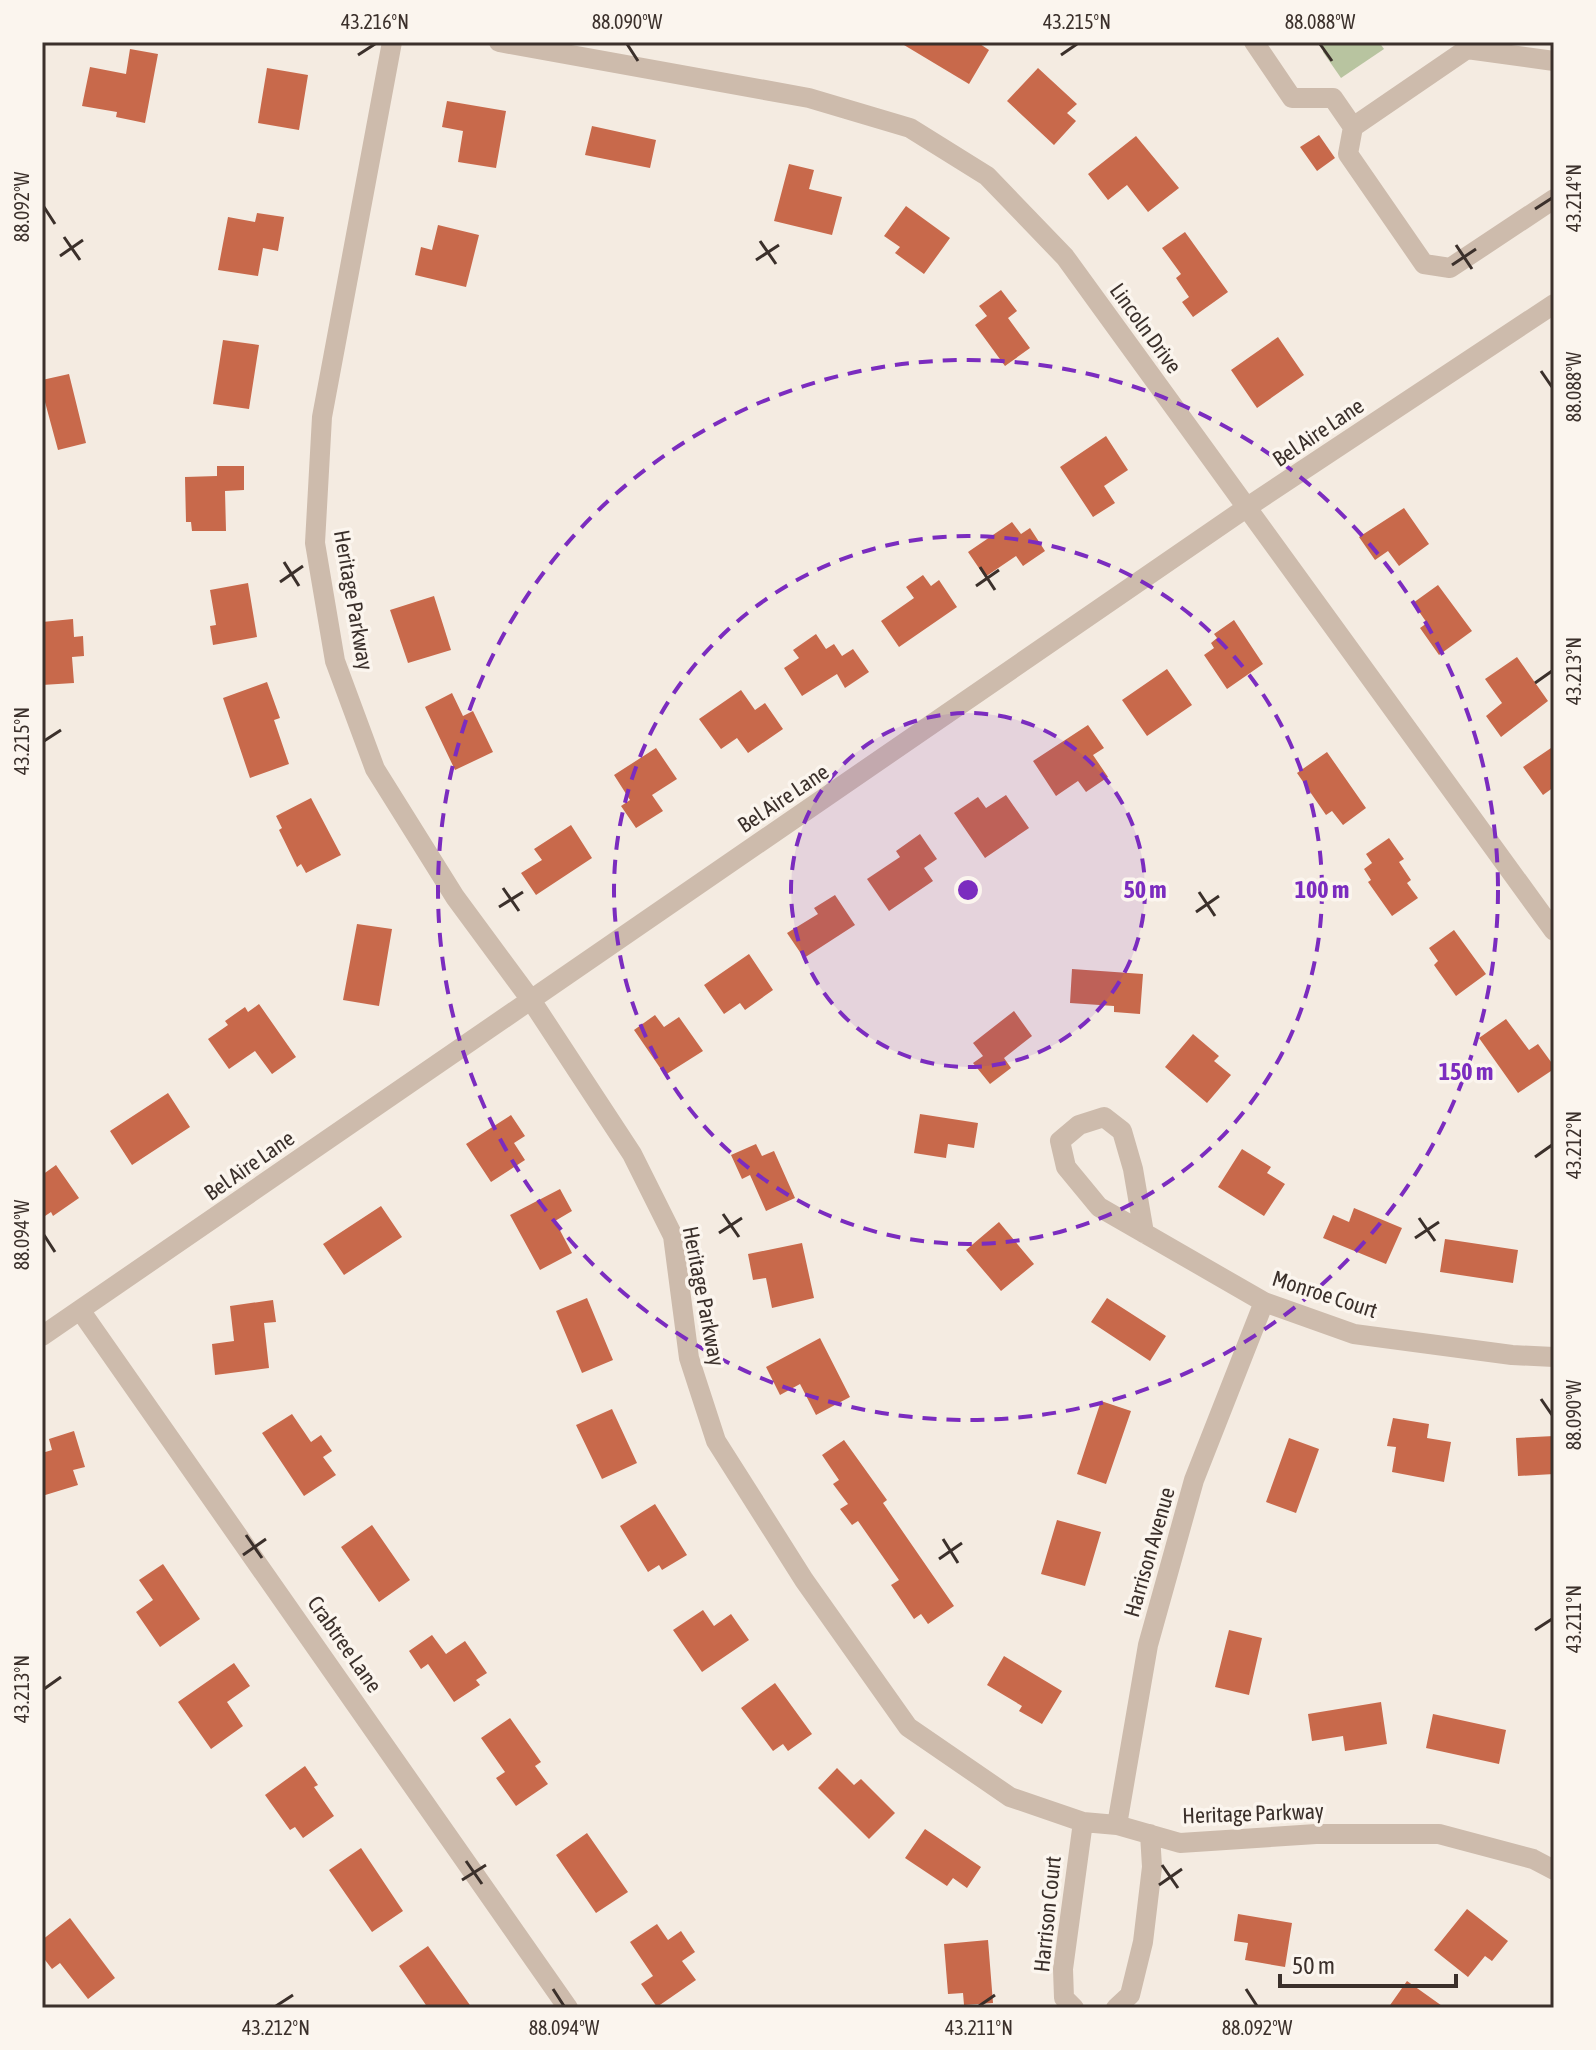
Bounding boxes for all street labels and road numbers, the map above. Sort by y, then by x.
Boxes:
street label: Lincoln Drive [1105,278,1187,378]
street label: Bel Aire Lane [1268,392,1368,472]
street label: Heritage Parkway [329,528,379,672]
street label: Bel Aire Lane [733,758,833,838]
street label: Bel Aire Lane [199,1125,299,1205]
street label: Heritage Parkway [678,1224,730,1368]
street label: Monroe Court [1269,1265,1381,1323]
street label: Harrison Avenue [1118,1484,1180,1620]
street label: Crabtree Lane [302,1591,388,1697]
street label: Heritage Parkway [1182,1798,1324,1828]
street label: Harrison Court [1028,1855,1066,1973]

